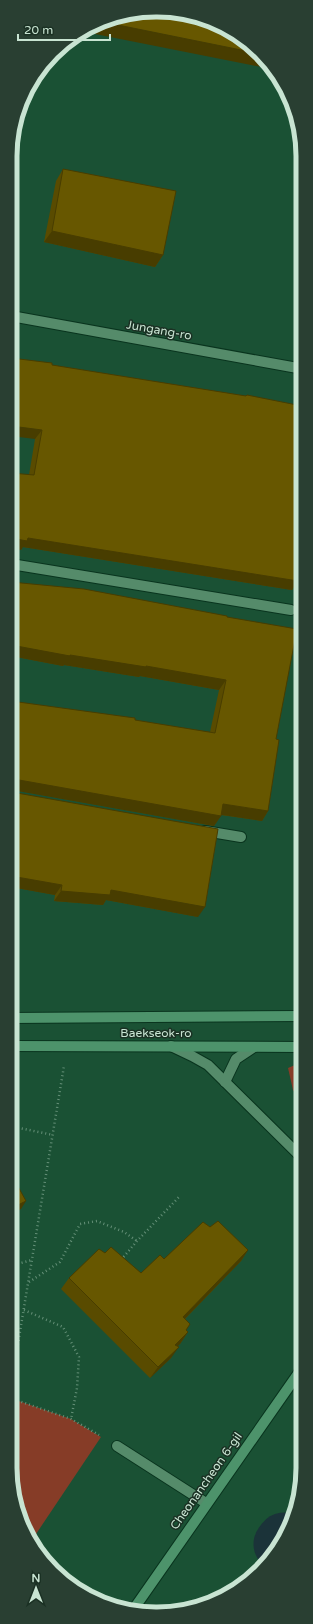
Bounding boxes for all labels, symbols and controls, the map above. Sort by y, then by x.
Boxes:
scale bar [18,16,110,42]
text: 20 m [24,23,53,37]
street label: Jungang-ro [125,317,193,343]
street label: Baekseok-ro [120,1026,192,1040]
street label: Cheonancheon 6-gil [167,1430,245,1532]
north arrow [16,1568,56,1608]
text: N [32,1572,40,1585]

